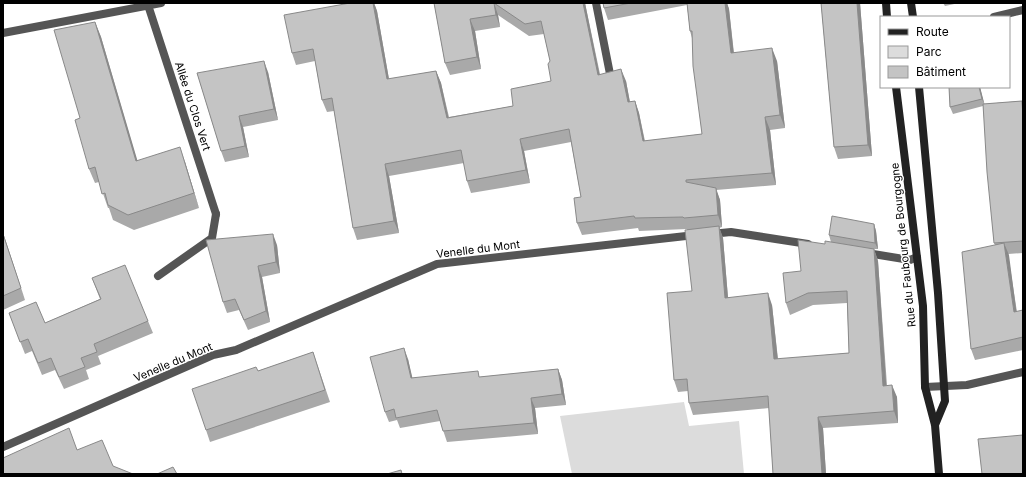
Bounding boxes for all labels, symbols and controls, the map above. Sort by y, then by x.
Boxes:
legend [880,16,1010,88]
text: Route [916,24,949,39]
text: Parc [916,44,942,59]
street label: Allée du Clos Vert [172,60,214,153]
text: Bâtiment [916,64,966,79]
street label: Rue du Faubourg de Bourgogne [887,162,919,328]
street label: Venelle du Mont [435,237,521,261]
street label: Venelle du Mont [132,339,215,385]

